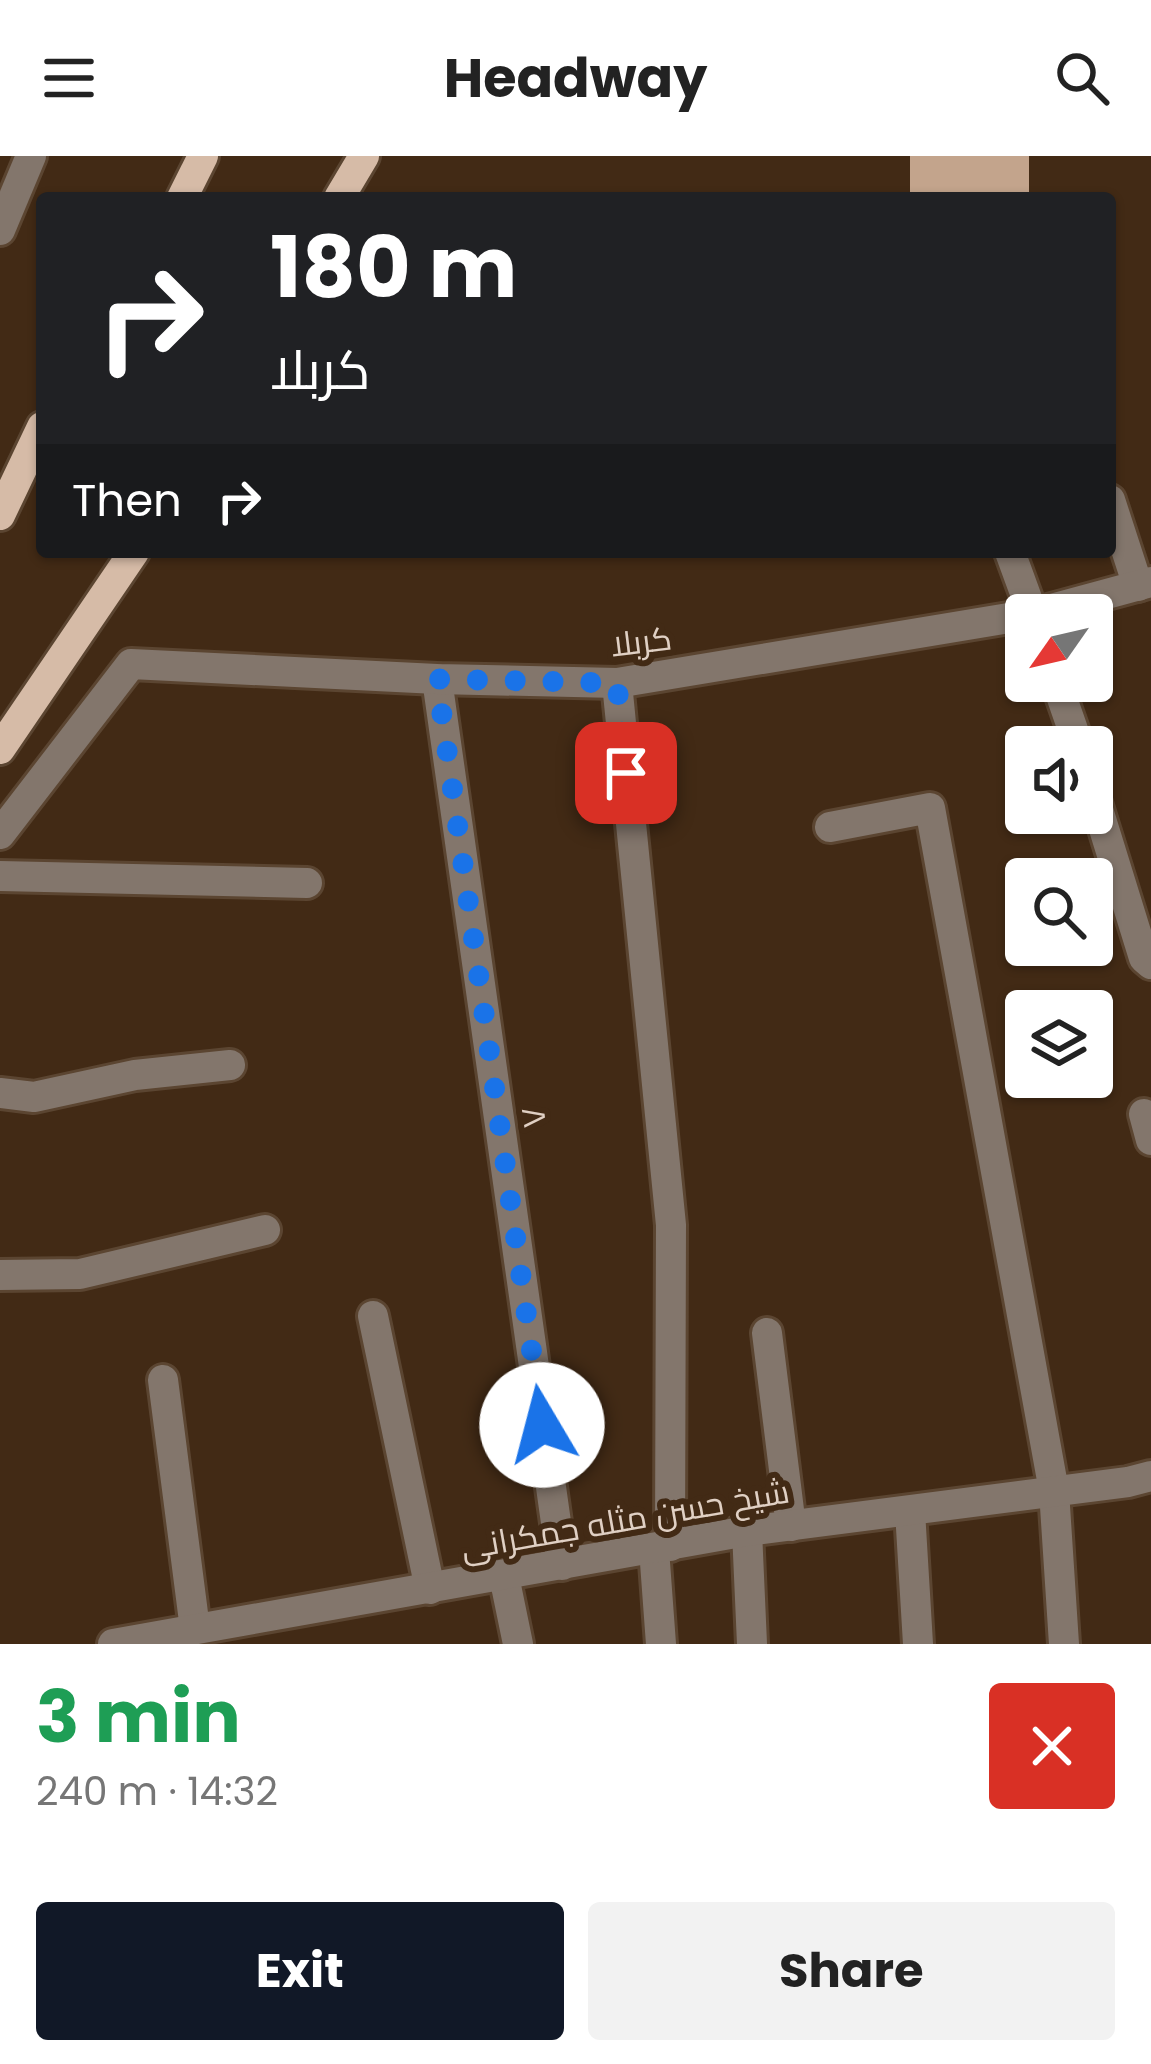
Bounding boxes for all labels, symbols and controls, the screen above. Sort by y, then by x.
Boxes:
text: Headway [444,40,707,116]
icon: menu [36,45,102,111]
icon: search [1049,45,1115,111]
text: 180 m [270,209,518,326]
icon: right [72,240,228,396]
text: کربلا [270,332,371,408]
icon: right [206,468,272,534]
text: Then [72,469,182,532]
north arrow [1005,594,1113,702]
map controls [1005,594,1113,1098]
street label: کربلا [608,614,674,669]
pin [575,722,677,824]
button: sound [1005,726,1113,834]
icon: arrive [593,740,659,806]
button: search [1005,858,1113,966]
button: layers [1005,990,1113,1098]
street label: ۸ [510,1104,559,1131]
position arrow [479,1362,605,1488]
street label: شیخ حسن مثله جمکرانی [457,1467,793,1572]
text: 3 min [36,1666,241,1767]
button: close [989,1683,1115,1809]
text: 240 m · 14:32 [36,1764,278,1819]
button: Exit [36,1902,564,2040]
button: Share [588,1902,1115,2040]

